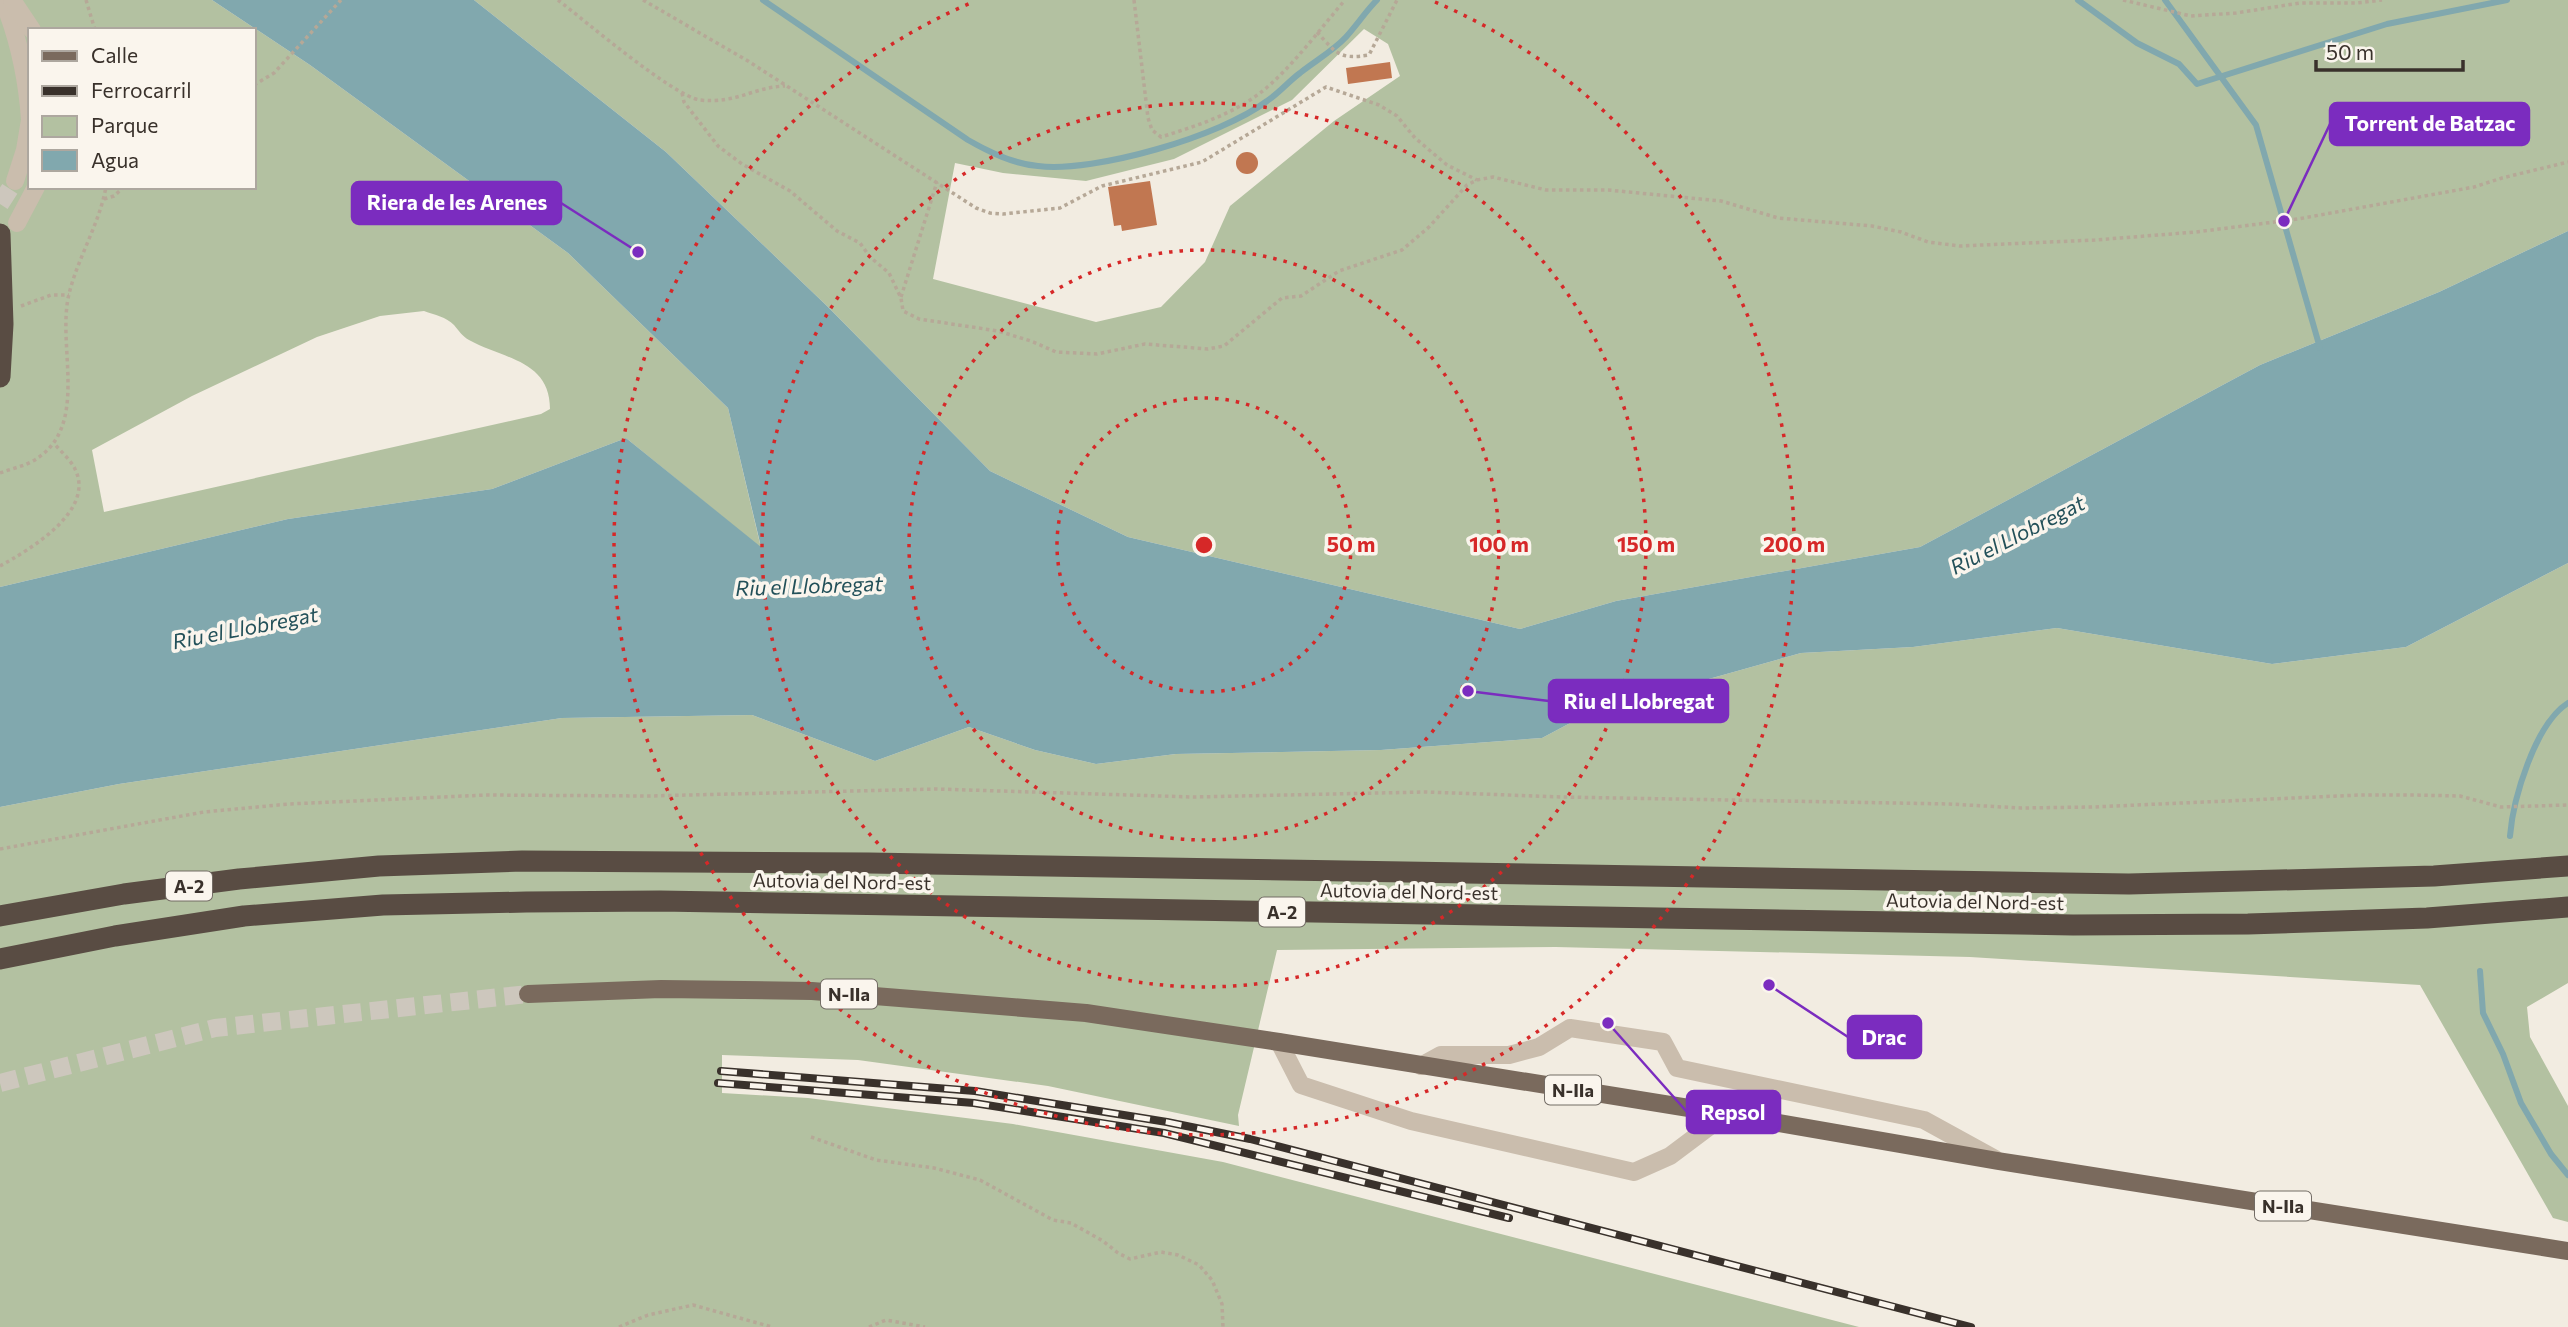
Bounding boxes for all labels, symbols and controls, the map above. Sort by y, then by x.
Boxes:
legend [28,28,256,189]
scale bar [2316,28,2463,72]
text: 50 m [2326,39,2374,64]
text: Calle [91,42,138,67]
text: Ferrocarril [91,77,192,102]
callout: Torrent de Batzac [2330,103,2529,145]
text: Torrent de Batzac [2345,110,2515,135]
text: Parque [91,112,158,137]
text: Agua [91,147,139,172]
callout: Riera de les Arenes [352,182,561,224]
text: Riera de les Arenes [367,189,547,214]
water label: Riu el Llobregat [1945,489,2089,579]
text: 50 m [1327,531,1375,556]
text: 100 m [1469,531,1529,556]
text: 150 m [1617,531,1675,556]
text: 200 m [1763,531,1825,556]
centre of rings [1192,533,1216,557]
water label: Riu el Llobregat [735,570,884,600]
water label: Riu el Llobregat [170,601,320,653]
callout: Riu el Llobregat [1549,680,1728,722]
text: Riu el Llobregat [1564,688,1715,713]
street label: Autovia del Nord-est [753,868,931,894]
road number: A-2 [166,872,212,900]
street label: Autovia del Nord-est [1320,878,1498,904]
street label: Autovia del Nord-est [1886,888,2064,914]
road number: A-2 [1259,897,1305,926]
road number: N-IIa [821,979,877,1009]
callout: Drac [1848,1016,1921,1058]
text: Drac [1861,1024,1907,1049]
road number: N-IIa [1545,1076,1601,1105]
callout: Repsol [1687,1091,1780,1133]
text: Repsol [1700,1099,1766,1124]
road number: N-IIa [2255,1191,2311,1220]

